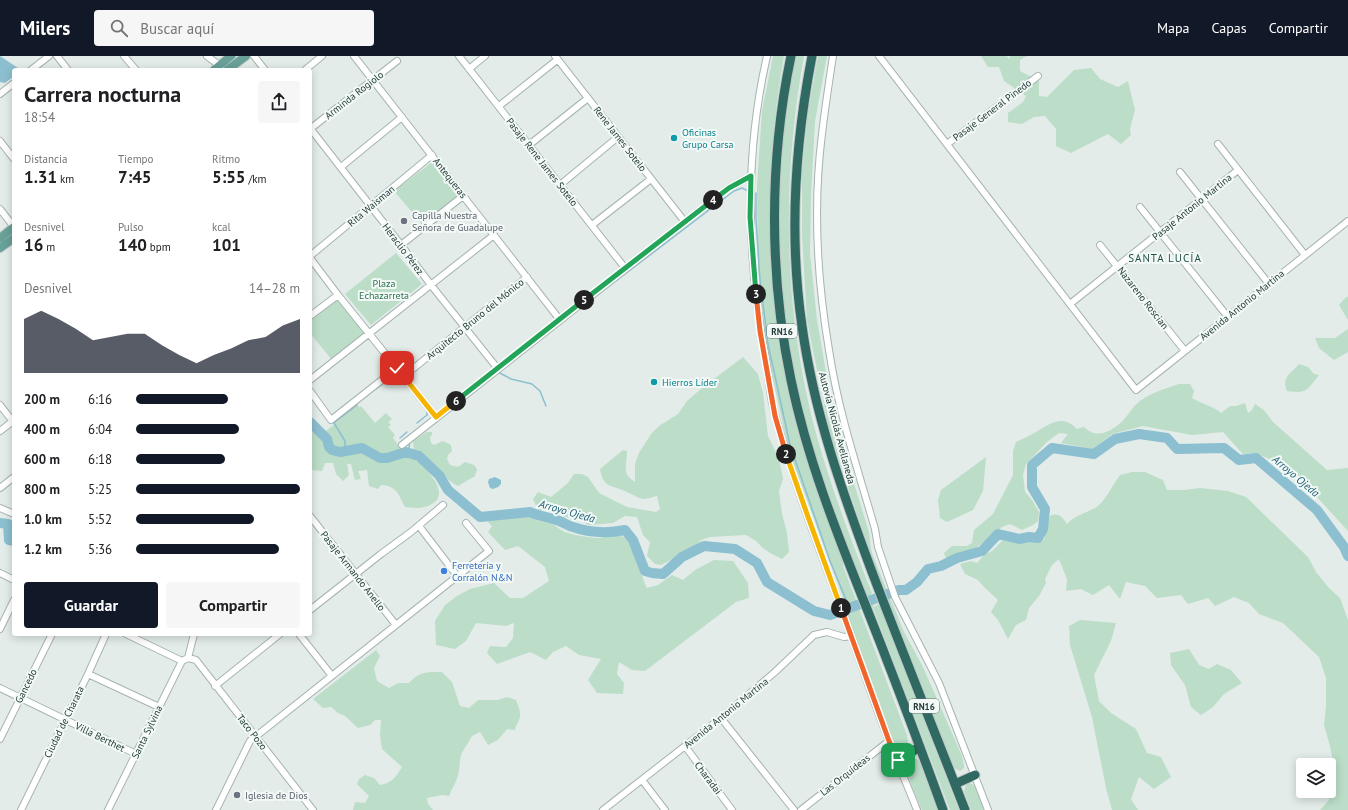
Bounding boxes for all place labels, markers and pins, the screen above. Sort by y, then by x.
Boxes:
place label: Oficinas Grupo Carsa [682,126,733,151]
marker: Oficinas Grupo Carsa [669,133,679,143]
pin: 4 [703,190,723,210]
place label: Capilla Nuestra Señora de Guadalupe [412,209,503,234]
marker: Capilla Nuestra Señora de Guadalupe [399,216,409,226]
pin: 3 [746,284,766,304]
pin: 5 [574,290,594,310]
pin [380,351,414,385]
place label: Hierros Líder [662,376,718,389]
marker: Hierros Líder [649,377,659,387]
pin: 6 [446,391,466,411]
pin: 2 [776,444,796,464]
place label: Ferretería y Corralón N&N [452,559,513,584]
marker: Ferretería y Corralón N&N [439,566,449,576]
pin: 1 [831,598,851,618]
pin [881,743,915,777]
place label: Iglesia de Dios [245,789,308,802]
marker: Iglesia de Dios [232,790,242,800]

